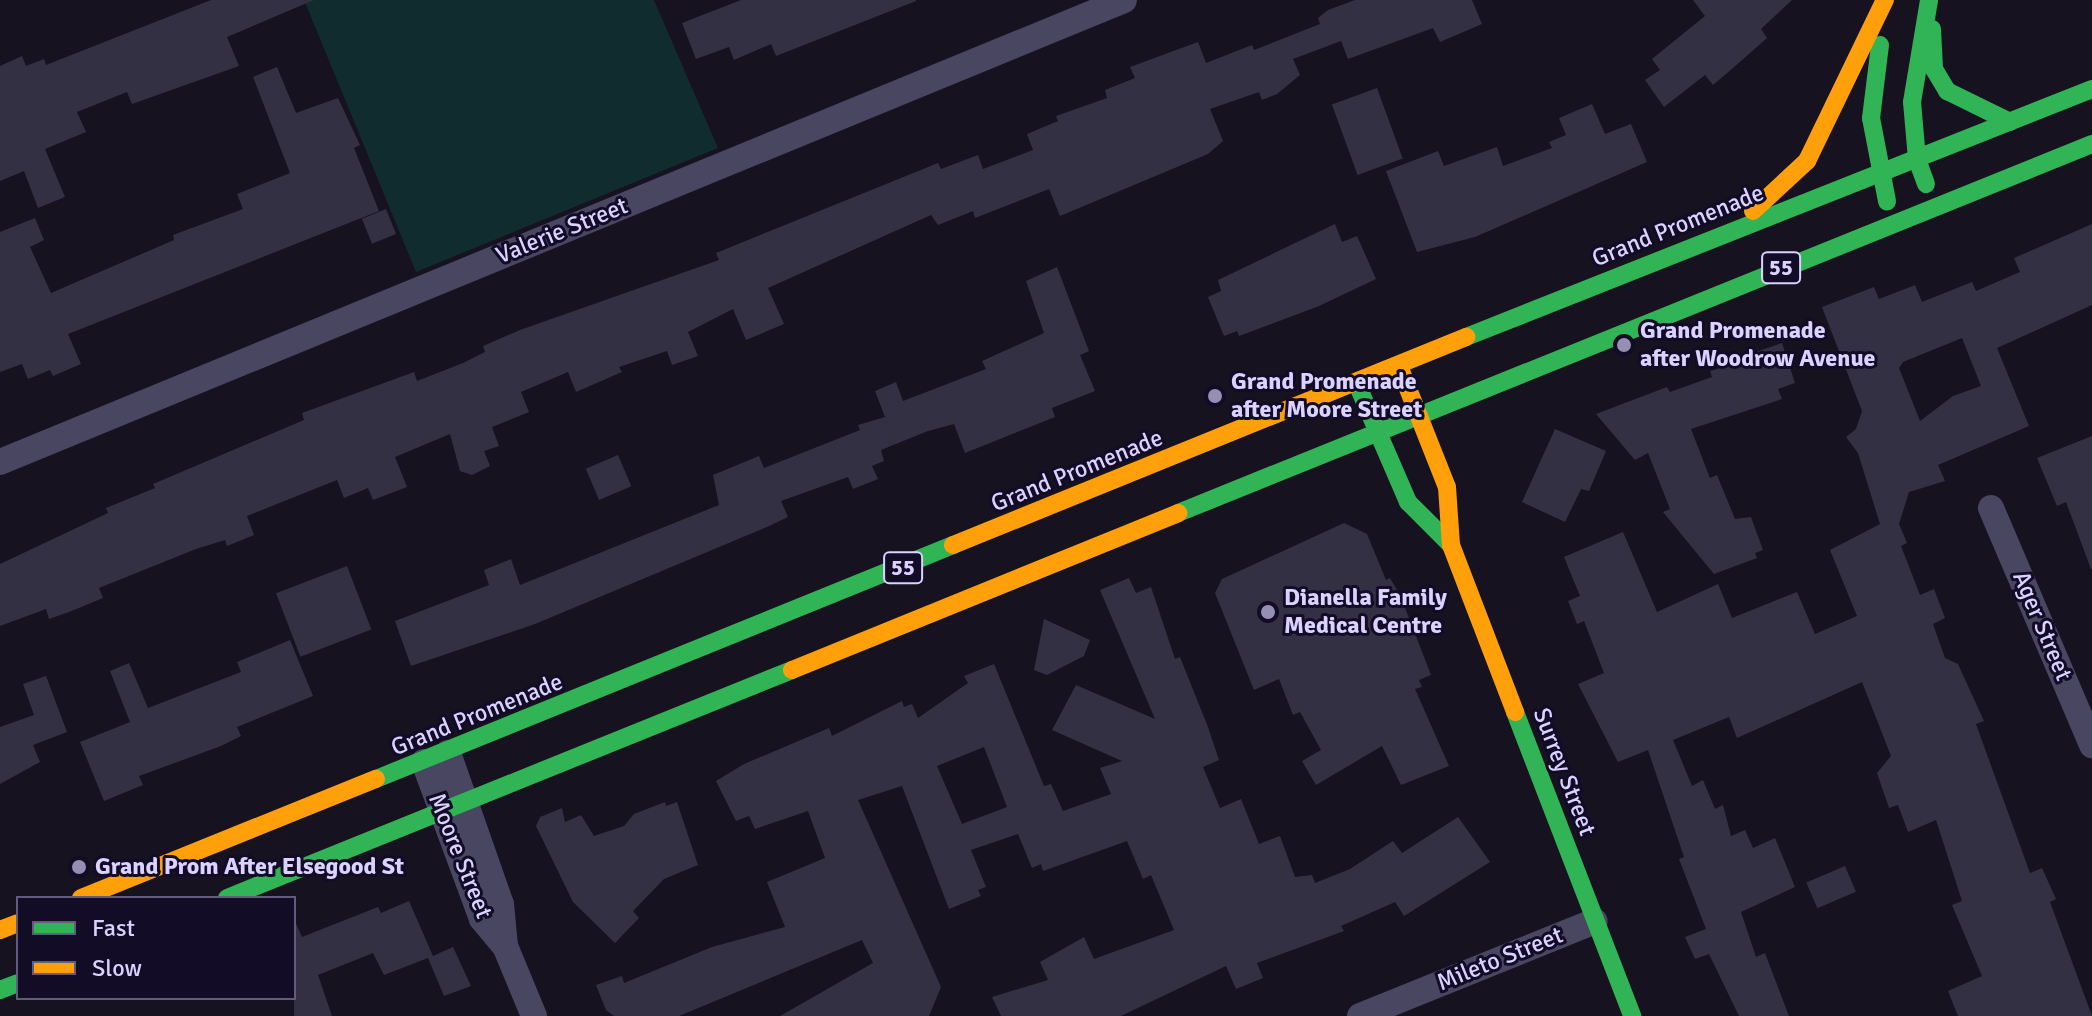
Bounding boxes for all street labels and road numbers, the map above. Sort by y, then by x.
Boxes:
street label: Grand Promenade [1588,178,1768,274]
street label: Valerie Street [492,192,632,270]
road number: 55 [1761,250,1801,286]
street label: Grand Promenade [987,423,1167,519]
road number: 55 [883,550,923,586]
street label: Ager Street [2006,567,2078,685]
street label: Grand Promenade [387,667,567,763]
street label: Surrey Street [1526,704,1602,840]
street label: Moore Street [422,789,498,923]
street label: Mileto Street [1433,921,1567,997]

